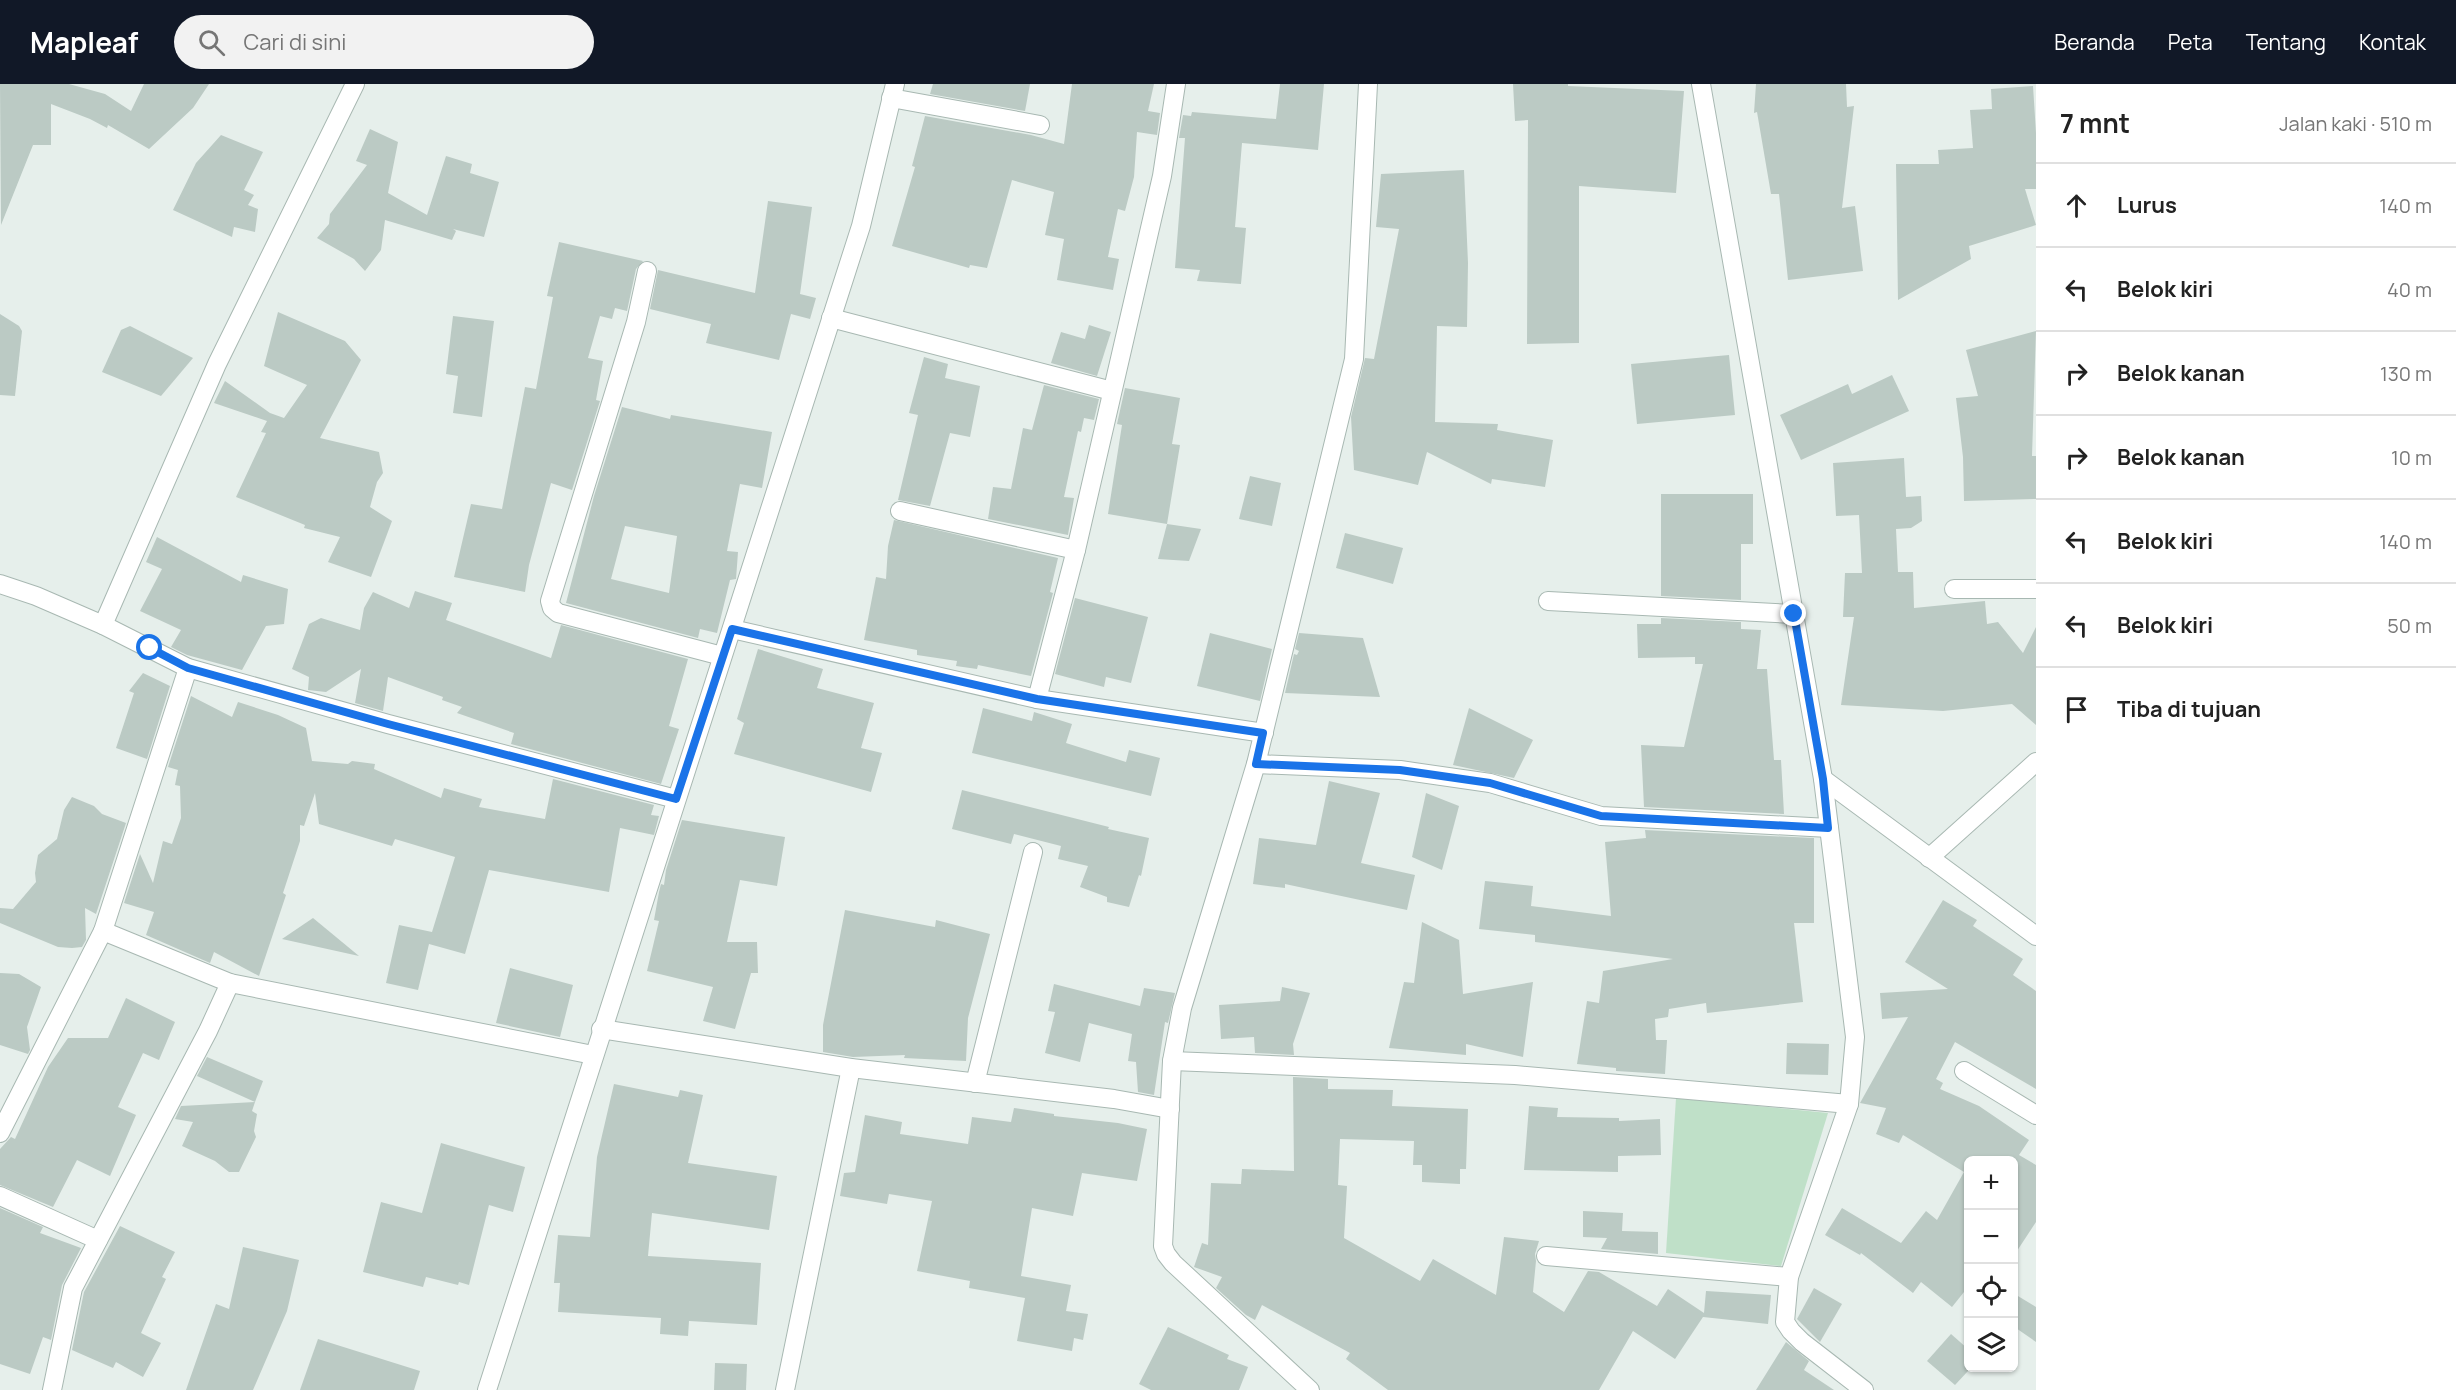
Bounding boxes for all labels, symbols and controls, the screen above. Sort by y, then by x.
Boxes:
search box [174,15,594,69]
text: Mapleaf [30,23,138,61]
icon: search [195,26,228,59]
text: Cari di sini [243,27,346,57]
text: Beranda [2054,28,2135,56]
text: Peta [2168,28,2213,56]
text: Tentang [2246,28,2326,56]
text: Kontak [2359,28,2426,56]
text: 7 mnt [2060,105,2130,141]
text: Jalan kaki · 510 m [2279,110,2432,137]
icon: ahead [2060,189,2093,222]
text: Lurus [2117,190,2177,220]
text: 140 m [2379,192,2432,219]
icon: left [2060,273,2093,306]
text: Belok kiri [2117,274,2213,304]
text: 40 m [2387,276,2432,303]
icon: right [2060,357,2093,390]
text: Belok kanan [2117,358,2245,388]
text: 130 m [2380,360,2432,387]
icon: right [2060,441,2093,474]
text: Belok kanan [2117,442,2245,472]
text: 10 m [2391,444,2432,471]
icon: left [2060,525,2093,558]
text: Belok kiri [2117,526,2213,556]
text: 140 m [2379,528,2432,555]
route end [1780,600,1806,626]
icon: left [2060,609,2093,642]
text: Belok kiri [2117,610,2213,640]
text: 50 m [2387,612,2432,639]
route start [136,634,162,660]
icon: arrive [2060,693,2093,726]
text: Tiba di tujuan [2117,694,2261,724]
map controls [1964,1156,2018,1372]
button: + [1964,1156,2018,1210]
button: − [1964,1210,2018,1264]
button: locate [1964,1264,2018,1318]
button: layers [1964,1318,2018,1372]

